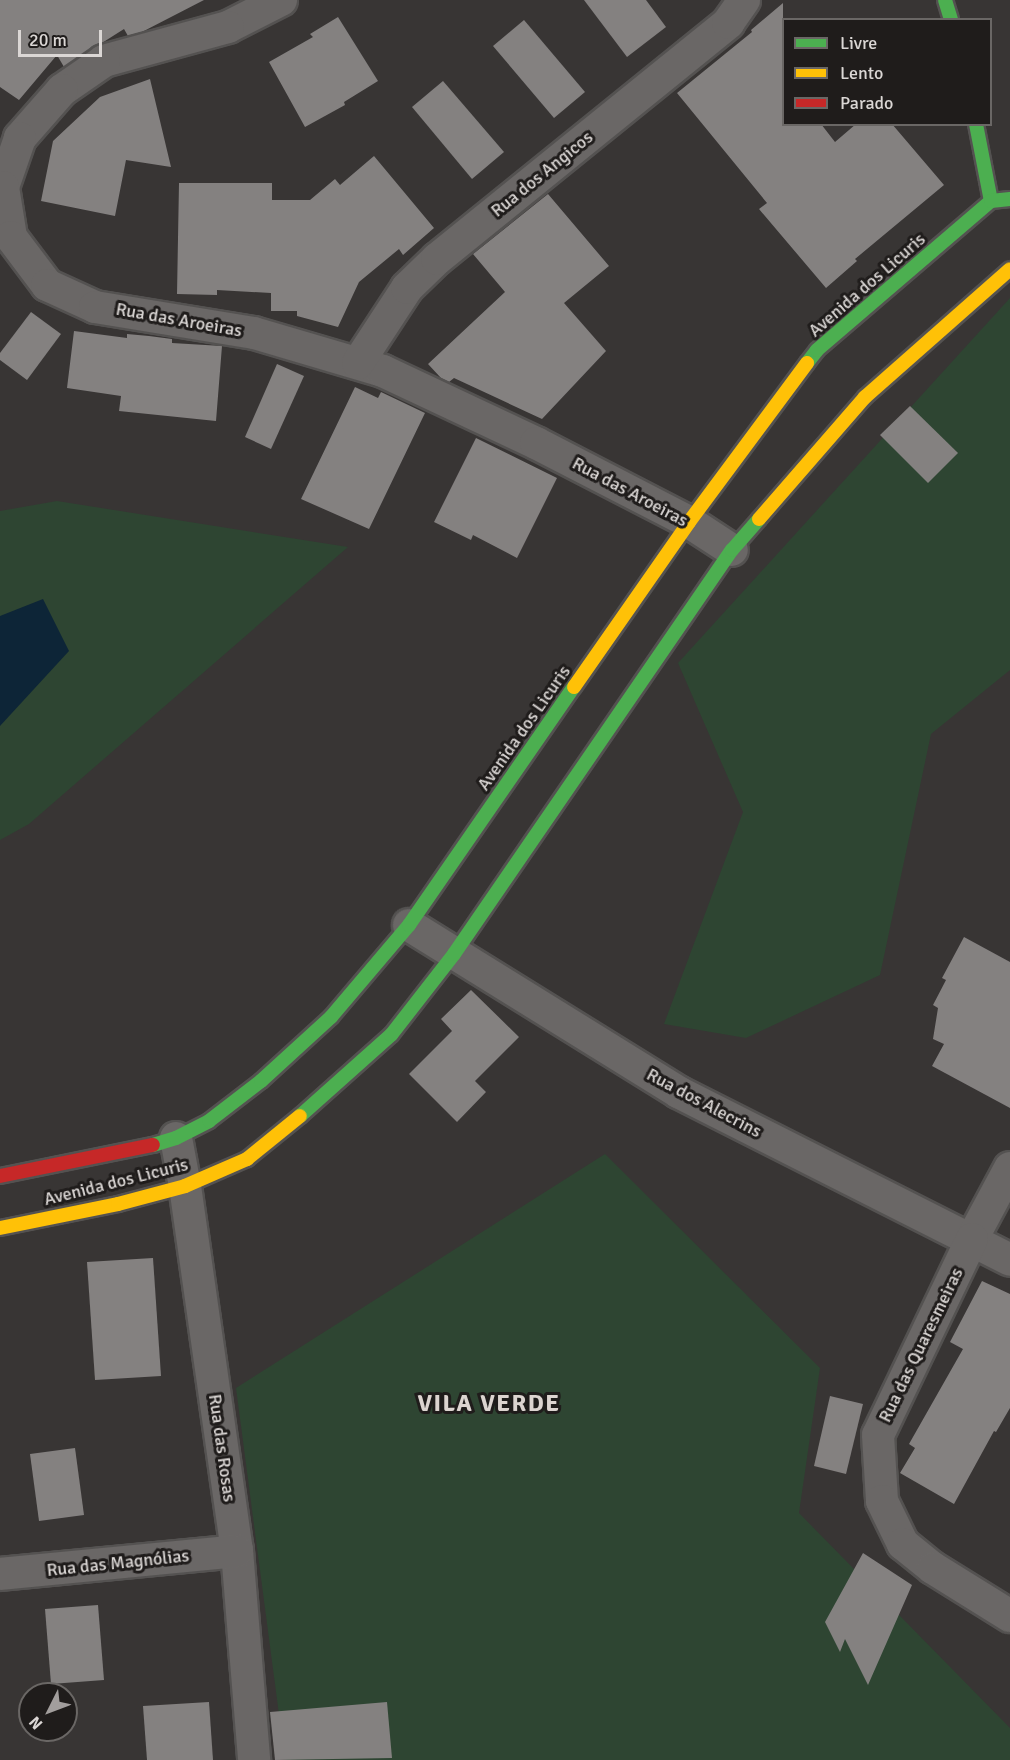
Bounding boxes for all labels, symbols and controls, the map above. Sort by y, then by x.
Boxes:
scale bar [21,18,105,56]
legend [782,18,992,126]
text: 20 m [29,29,67,51]
text: Livre [840,32,877,54]
text: Lento [840,62,883,84]
text: Parado [840,92,893,114]
street label: Rua dos Angicos [487,126,597,222]
street label: Avenida dos Licuris [804,228,930,342]
street label: Rua das Aroeiras [114,298,244,342]
street label: Rua das Aroeiras [568,452,692,532]
street label: Avenida dos Licuris [473,661,575,795]
street label: Rua dos Alecrins [643,1064,765,1142]
street label: Avenida dos Licuris [42,1154,190,1210]
street label: Rua das Quaresmeiras [874,1264,968,1426]
district label: VILA VERDE [417,1390,561,1418]
street label: Rua das Rosas [204,1393,240,1503]
street label: Rua das Magnólias [46,1545,190,1581]
north arrow [18,1682,78,1742]
text: N [25,1712,47,1734]

